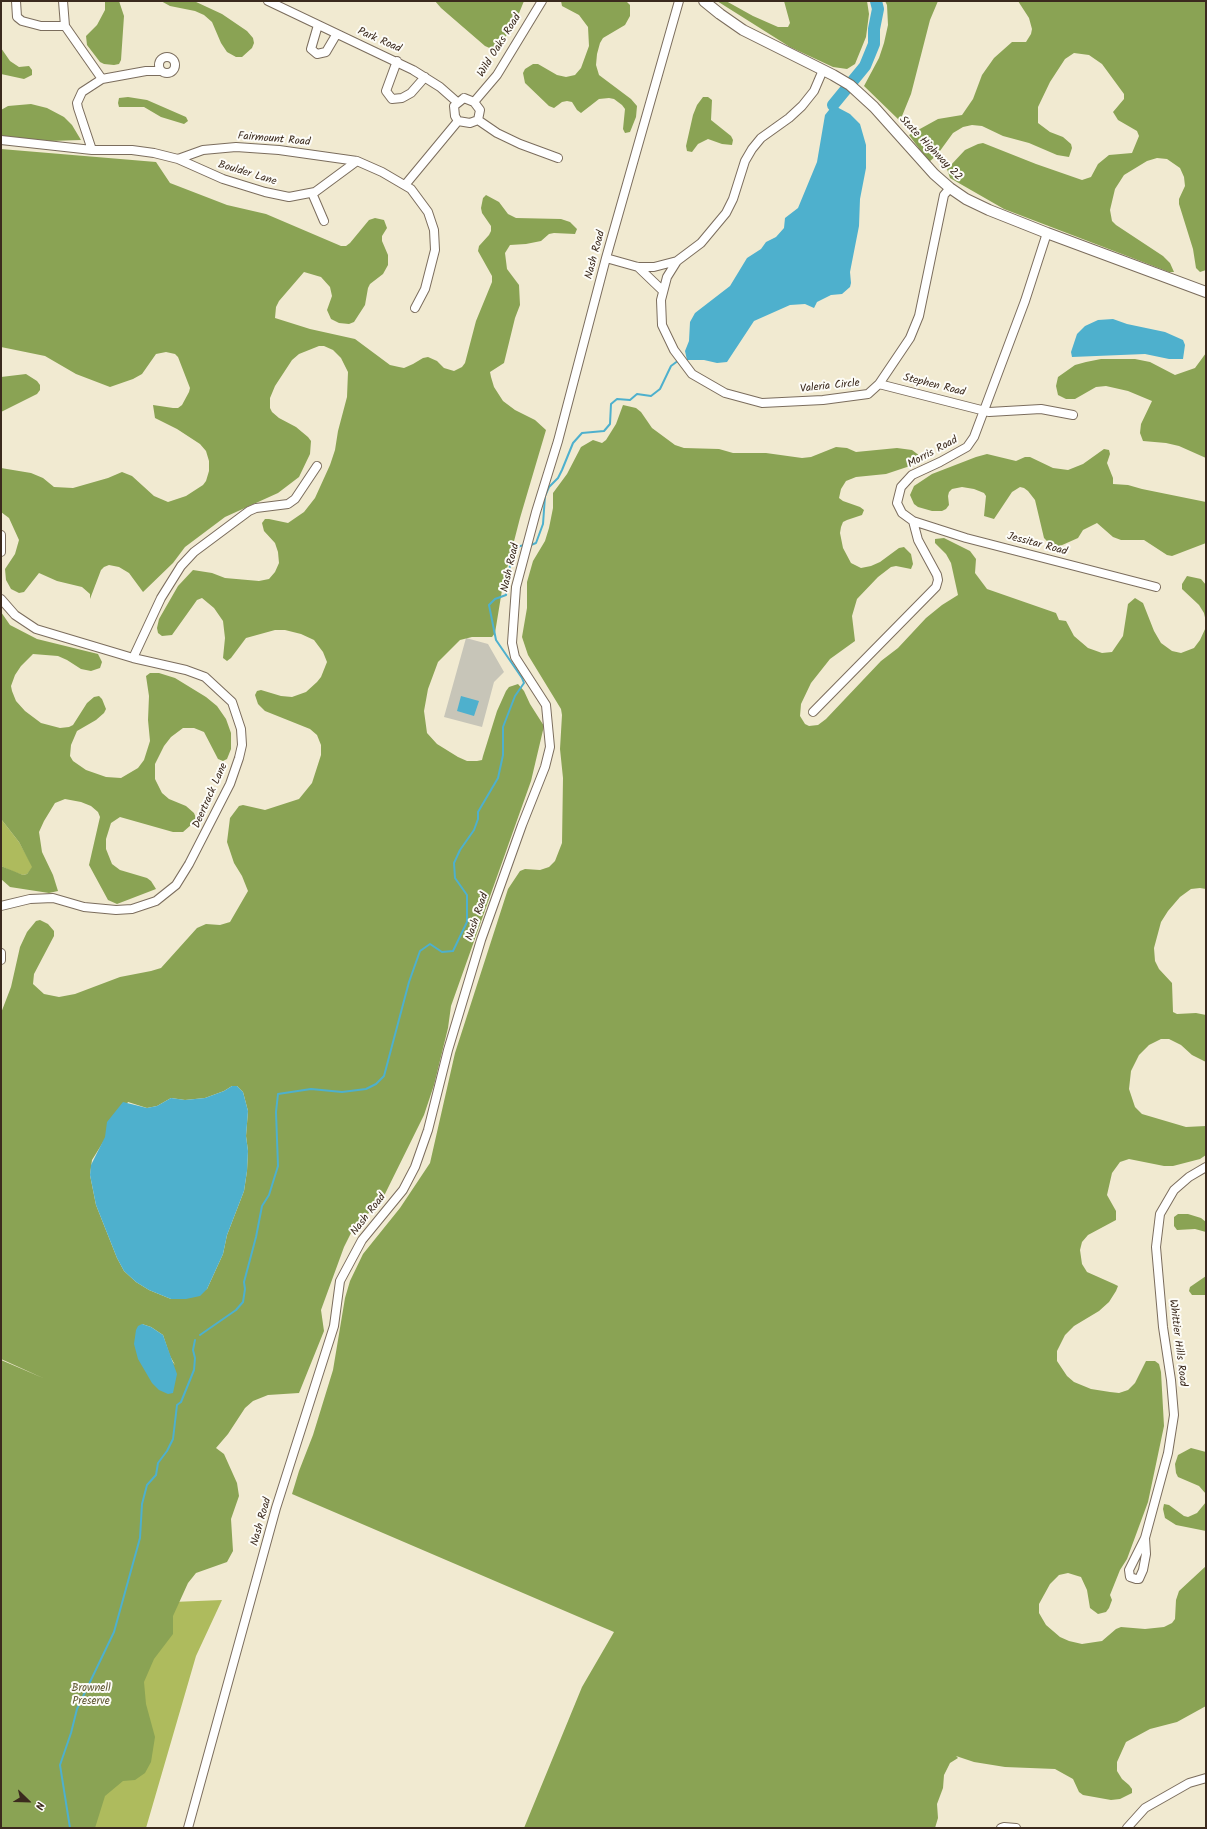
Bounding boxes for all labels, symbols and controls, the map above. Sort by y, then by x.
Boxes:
street label: Wild Oaks Road [475,12,525,80]
street label: Park Road [355,26,403,56]
street label: State Highway 22 [896,114,964,184]
street label: Fairmount Road [237,130,311,150]
street label: Boulder Lane [216,159,278,189]
street label: Nash Road [583,229,609,281]
street label: Stephen Road [902,372,966,400]
street label: Valeria Circle [800,377,860,397]
street label: Morris Road [906,434,960,472]
street label: Jessitar Road [1006,531,1068,559]
street label: Nash Road [499,542,523,594]
street label: Deertrack Lane [191,761,231,831]
street label: Nash Road [464,891,492,943]
street label: Nash Road [349,1191,389,1239]
street label: Whittier Hills Road [1165,1299,1189,1387]
street label: Nash Road [249,1496,275,1548]
park label: Brownell Preserve [71,1682,111,1708]
north arrow [8,1781,48,1821]
text: N [29,1799,49,1812]

